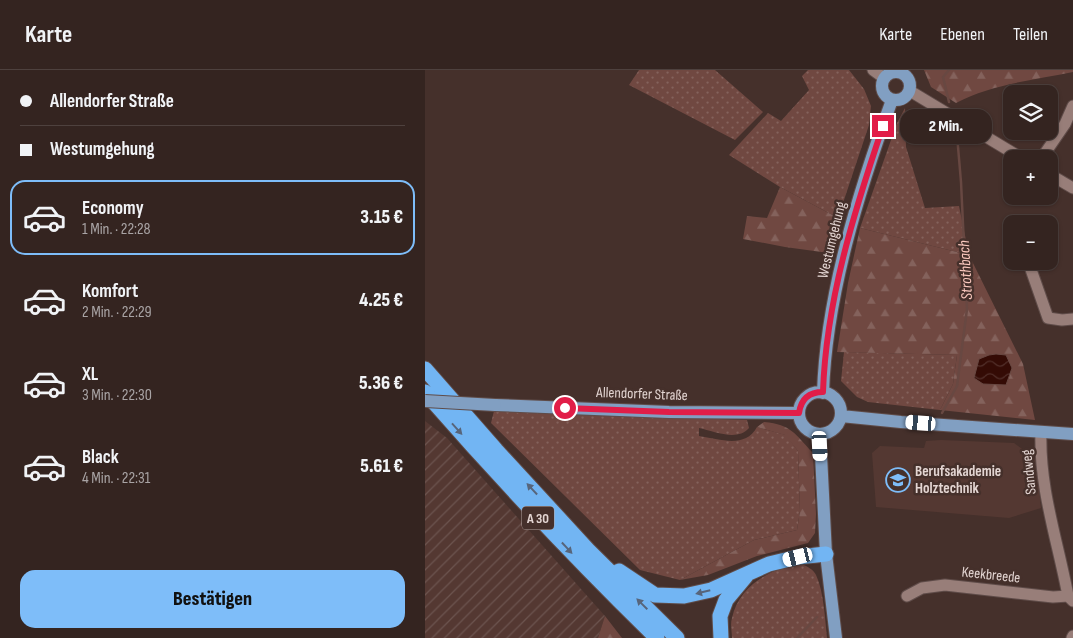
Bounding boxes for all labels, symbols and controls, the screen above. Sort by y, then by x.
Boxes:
text: Karte [25,20,72,49]
text: Karte [879,24,912,45]
text: Ebenen [940,24,985,45]
text: Teilen [1013,24,1048,45]
map controls [1003,85,1058,270]
button: layers [1003,85,1058,140]
text: Allendorfer Straße [50,90,174,113]
callout: 2 Min. [901,108,993,144]
route end [872,115,894,137]
text: 2 Min. [929,117,963,136]
text: Westumgehung [50,138,155,161]
button: + [1003,150,1058,205]
icon: car [22,195,67,240]
text: Economy [82,197,144,220]
street label: Westumgehung [813,200,851,280]
text: 3.15 € [360,206,403,229]
button: − [1003,215,1058,270]
text: 1 Min. · 22:28 [82,220,151,239]
water label: Strothbach [955,239,977,300]
icon: car [22,278,67,323]
text: Komfort [82,280,138,303]
text: 4.25 € [359,289,403,312]
text: 2 Min. · 22:29 [82,303,152,322]
icon: car [22,361,67,406]
text: XL [82,363,98,386]
text: 5.36 € [359,372,403,395]
street label: Allendorfer Straße [595,383,688,405]
text: 3 Min. · 22:30 [82,386,152,405]
route start [554,397,576,419]
car [905,414,936,432]
one-way arrow [451,422,463,434]
car [811,431,828,461]
icon: car [22,444,67,489]
text: Black [82,446,119,469]
street label: Sandweg [1017,449,1041,495]
text: 5.61 € [360,455,403,478]
place label: Berufsakademie Holztechnik [915,462,1001,498]
school or university icon: Berufsakademie Holztechnik [885,467,911,493]
text: 4 Min. · 22:31 [82,469,150,488]
one-way arrow [526,483,538,495]
road number: A 30 [522,506,554,529]
one-way arrow [561,542,573,554]
car [781,546,814,568]
street label: Keekbreede [961,562,1021,588]
button: Bestätigen [20,570,405,628]
one-way arrow [695,588,710,596]
one-way arrow [637,598,649,610]

